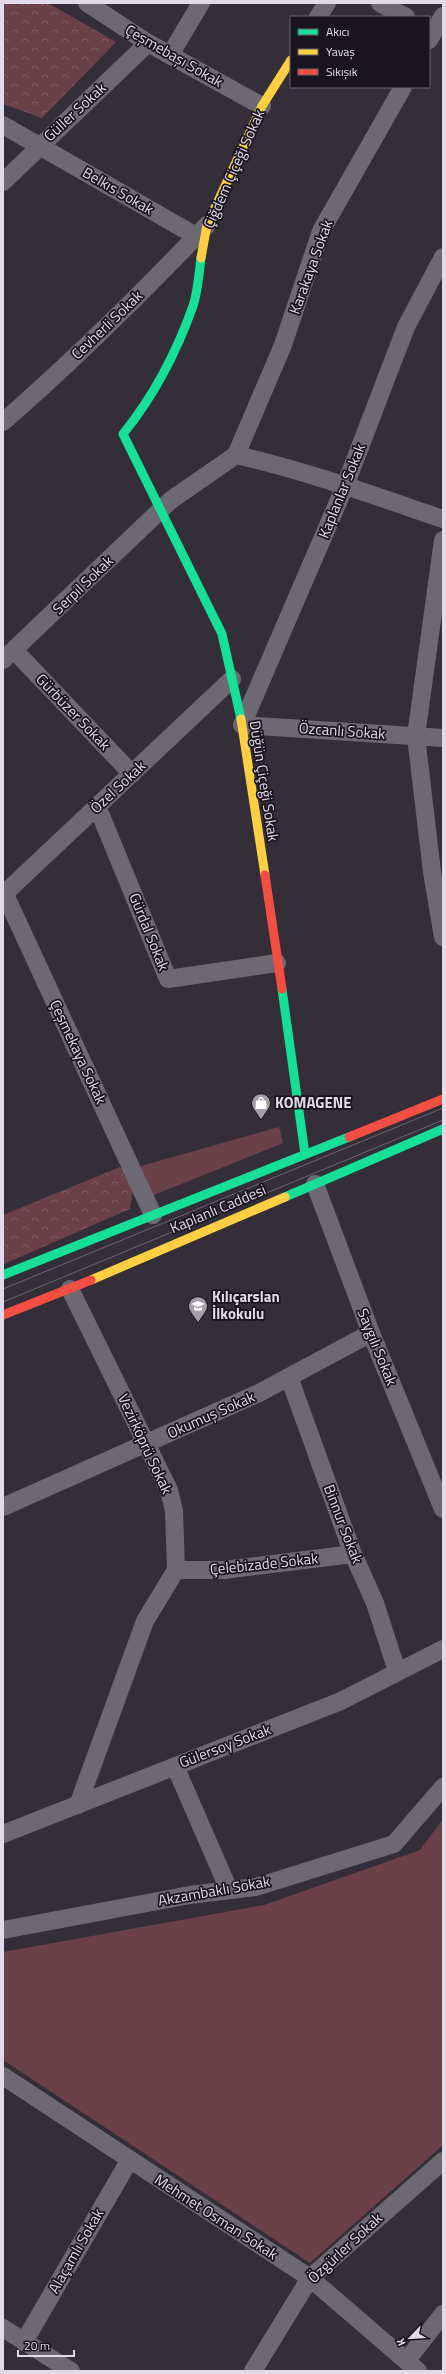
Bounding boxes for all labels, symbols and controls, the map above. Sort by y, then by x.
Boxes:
legend [290,16,430,88]
street label: Çeşmebaşı Sokak [121,18,227,93]
text: Akıcı [326,22,349,41]
text: Yavaş [326,42,355,61]
text: Sıkışık [326,62,358,81]
street label: Güller Sokak [38,77,111,147]
street label: Çiğdem Çiçeği Sokak [197,106,270,232]
street label: Belkıs Sokak [78,161,158,220]
street label: Karakaya Sokak [283,216,338,317]
street label: Cevherli Sokak [66,285,148,365]
street label: Kaplanlar Sokak [312,440,371,542]
street label: Serpil Sokak [47,550,118,620]
street label: Gürbüzer Sokak [31,668,116,755]
street label: Özcanlı Sokak [298,716,386,745]
street label: Düğün Çiçeği Sokak [244,719,285,843]
street label: Özel Sokak [85,755,151,819]
street label: Gürdal Sokak [123,889,176,974]
street label: Çeşmekaya Sokak [44,996,113,1108]
place label: KOMAGENE [275,1091,352,1114]
shop icon: KOMAGENE [250,1092,272,1120]
street label: Kaplanlı Caddesi [166,1178,269,1239]
place label: Kılıçarslan İlkokulu [212,1285,280,1325]
school or university icon: Kılıçarslan İlkokulu [187,1295,209,1323]
street label: Saygılı Sokak [352,1305,403,1389]
street label: Okumuş Sokak [163,1385,258,1444]
street label: Vezirköprü Sokak [112,1390,179,1498]
street label: Binnur Sokak [318,1481,369,1567]
street label: Çelebizade Sokak [209,1546,319,1581]
street label: Gülersoy Sokak [176,1717,274,1774]
street label: Akzambaklı Sokak [156,1869,272,1912]
street label: Mehmet Osman Sokak [150,2168,282,2265]
street label: Alaçamlı Sokak [42,2204,109,2297]
street label: Özgürler Sokak [302,2207,387,2288]
north arrow [390,2318,430,2358]
scale bar [18,2332,74,2358]
text: K [392,2335,410,2349]
text: 20 m [24,2336,50,2355]

